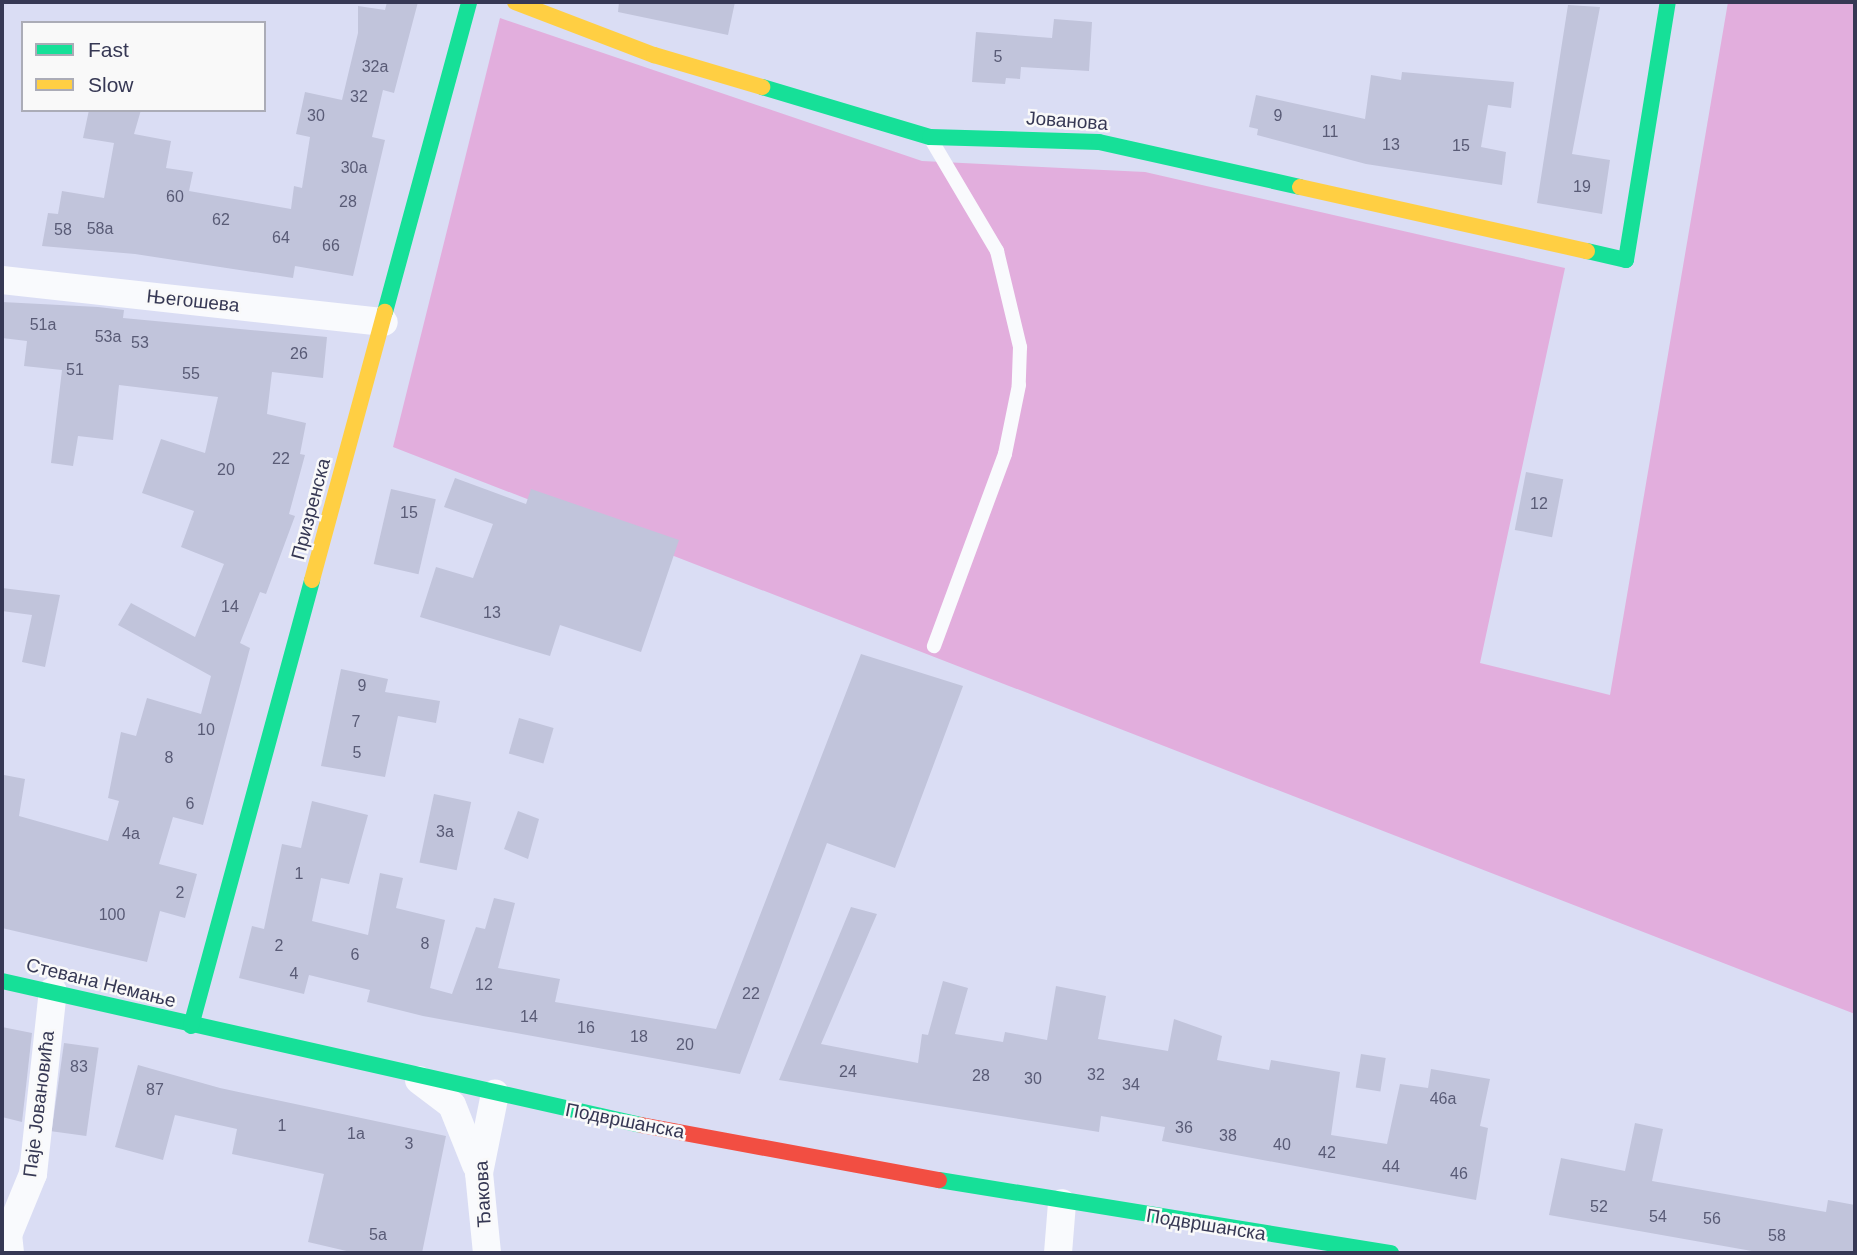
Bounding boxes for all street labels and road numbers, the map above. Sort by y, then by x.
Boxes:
street label: Јованова [1025,107,1109,135]
street label: Његошева [146,285,240,317]
street label: Призренска [287,456,335,562]
street label: Стевана Немање [24,953,178,1013]
street label: Паје Јовановића [19,1029,59,1179]
street label: Подвршанска [564,1098,686,1144]
street label: Ђакова [470,1160,496,1228]
street label: Подвршанска [1145,1204,1267,1246]

